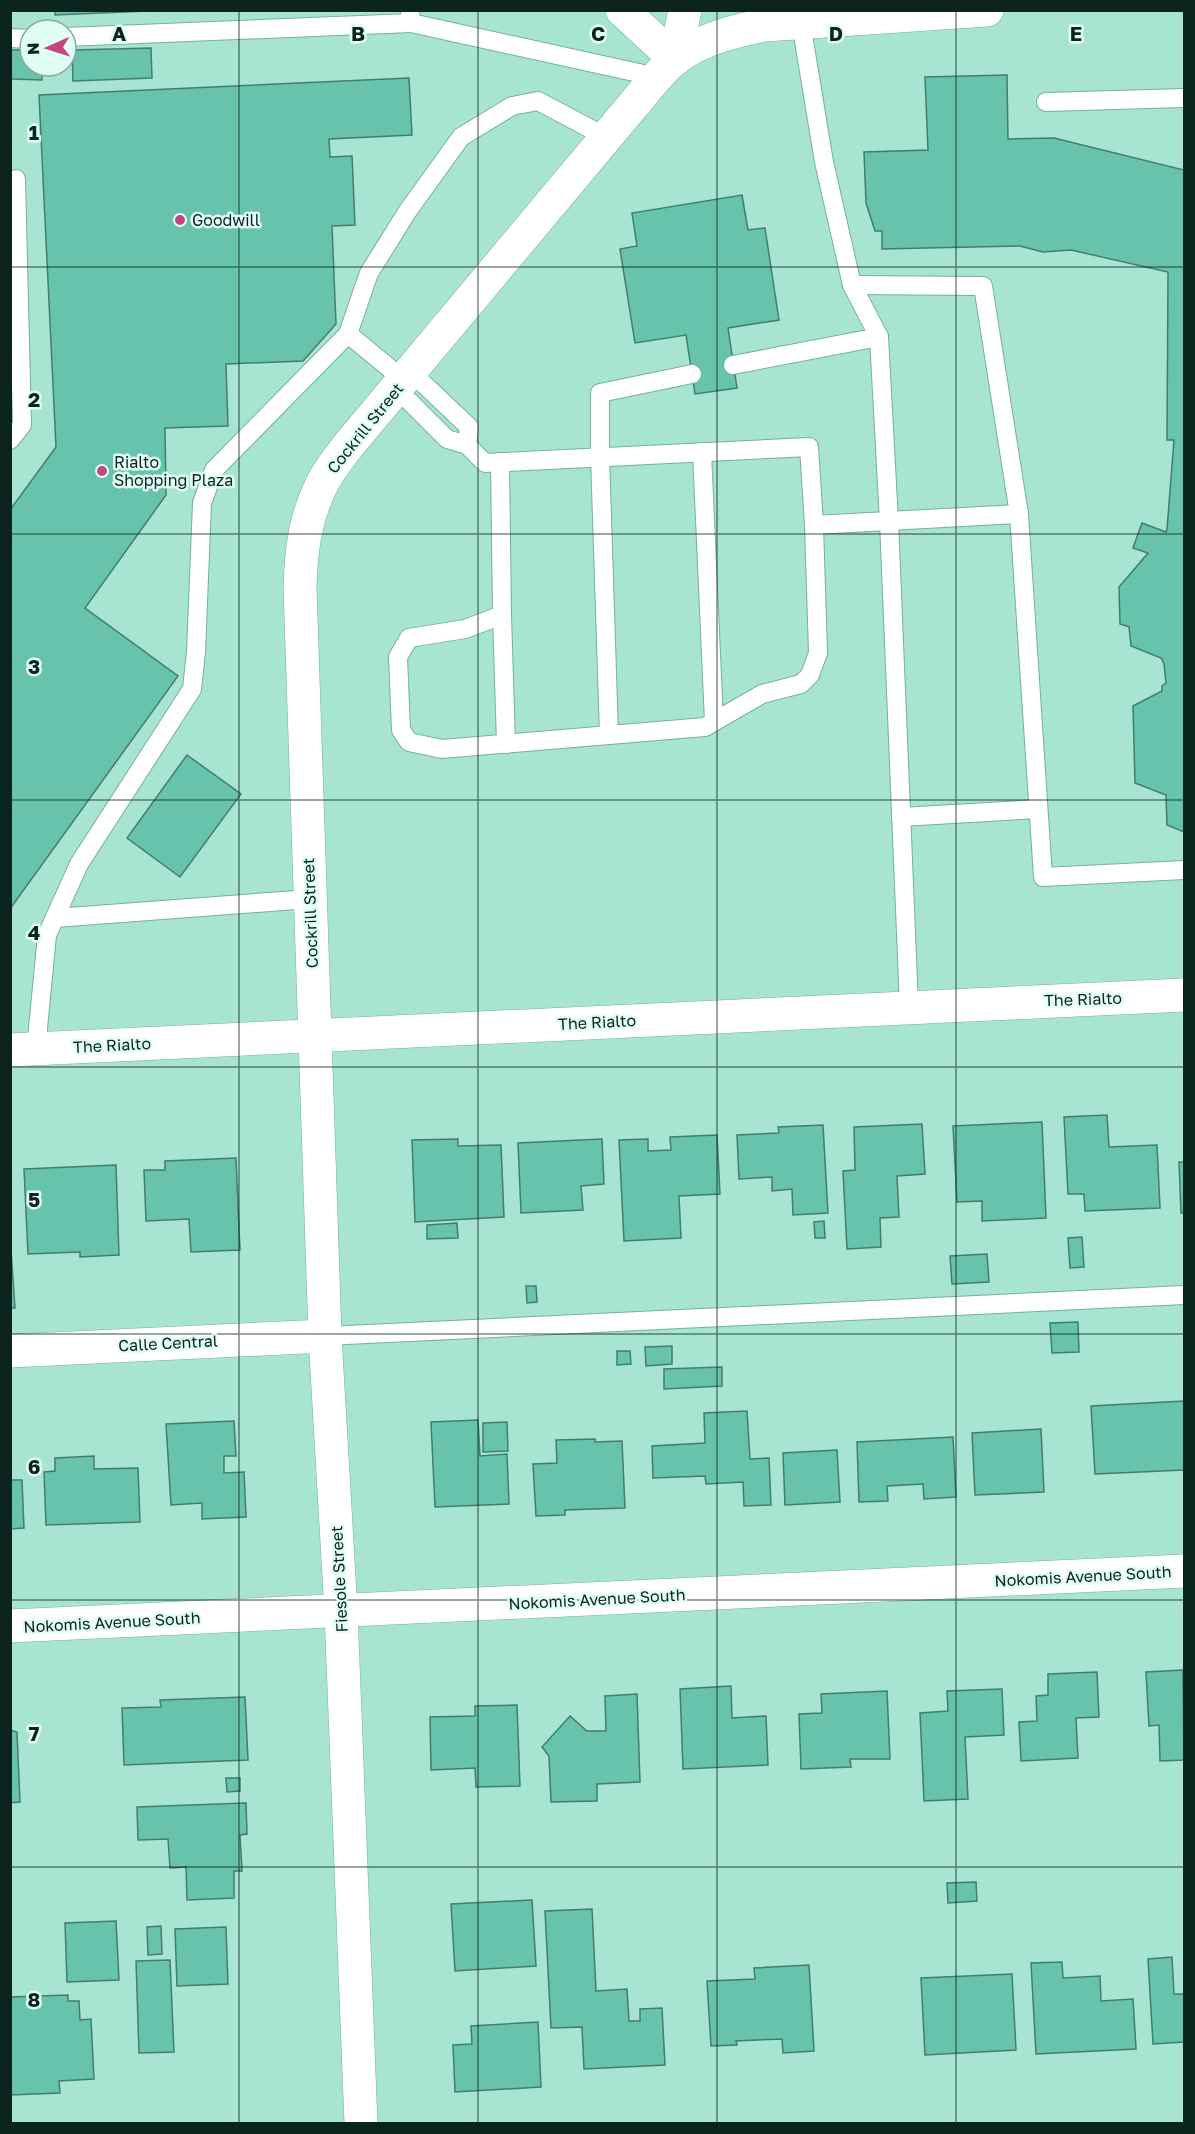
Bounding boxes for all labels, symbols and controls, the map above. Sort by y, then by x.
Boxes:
north arrow [18,18,78,78]
text: A [112,21,126,45]
text: B [351,21,365,45]
text: C [591,21,605,45]
text: D [829,21,843,45]
text: E [1070,21,1082,45]
text: N [23,42,43,55]
text: 1 [29,120,39,144]
place label: Goodwill [192,210,260,230]
marker: Goodwill [173,213,187,227]
street label: Cockrill Street [322,379,408,477]
text: 2 [28,387,40,411]
place label: Rialto Shopping Plaza [114,452,233,490]
marker: Rialto Shopping Plaza [95,464,109,478]
text: 3 [28,654,40,678]
street label: Cockrill Street [298,857,322,969]
text: 4 [28,920,40,944]
street label: The Rialto [1044,988,1122,1010]
street label: The Rialto [557,1010,637,1034]
street label: The Rialto [72,1033,152,1057]
text: 5 [28,1187,40,1211]
street label: Calle Central [118,1330,218,1356]
text: 6 [28,1454,40,1478]
street label: Fiesole Street [326,1525,352,1633]
street label: Nokomis Avenue South [994,1561,1172,1591]
street label: Nokomis Avenue South [508,1584,686,1614]
street label: Nokomis Avenue South [23,1607,201,1637]
text: 7 [29,1721,40,1745]
text: 8 [28,1987,40,2011]

